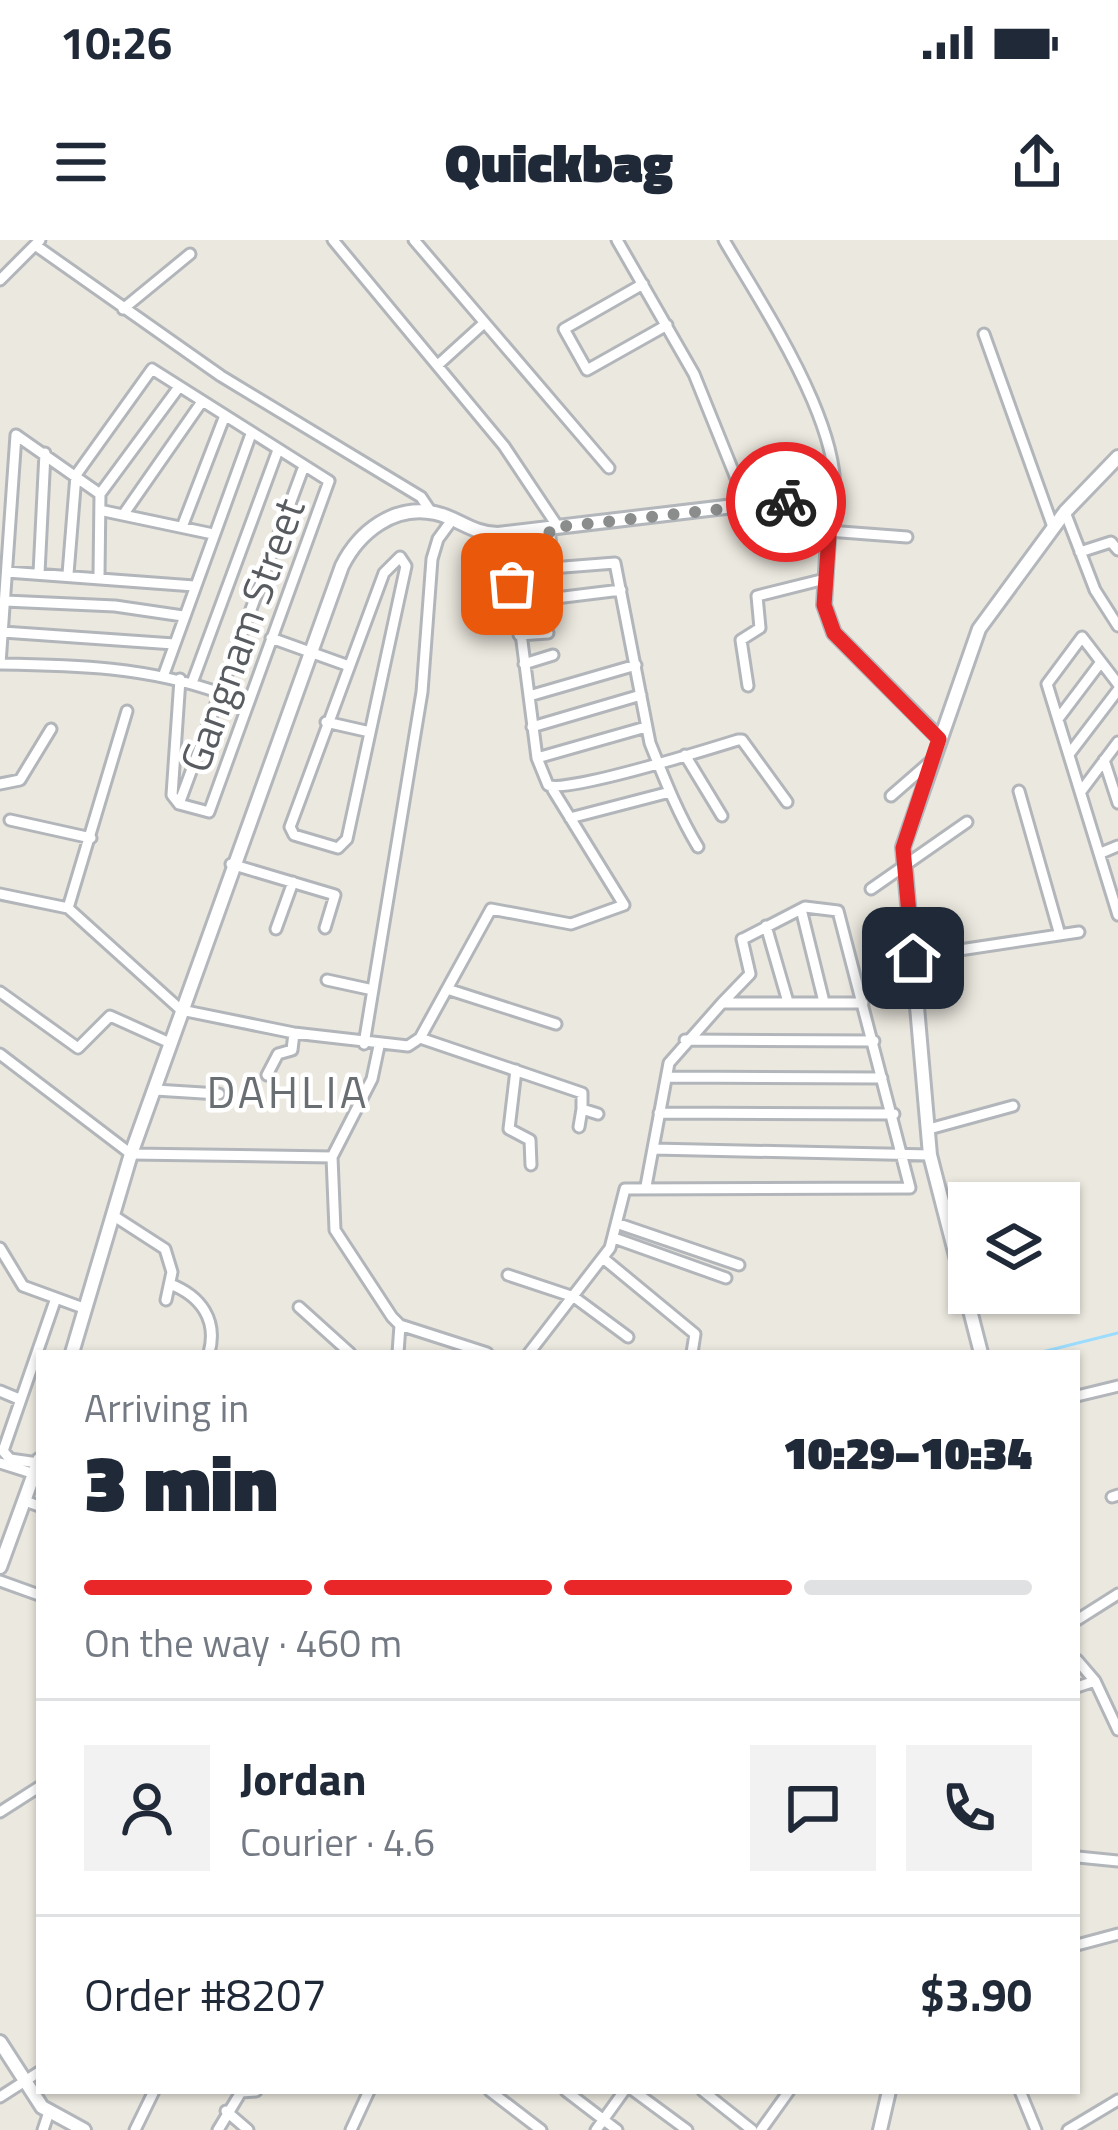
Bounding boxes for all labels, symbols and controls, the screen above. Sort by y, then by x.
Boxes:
text: 10:26 [60,8,172,76]
text: Quickbag [445,121,673,203]
icon: menu [48,129,114,195]
icon: share [1004,129,1070,195]
courier [726,442,846,562]
icon: bike [753,469,819,535]
street label: Gangnam Street [162,488,320,781]
pin [461,533,563,635]
icon: bag [479,551,545,617]
pin [862,907,964,1009]
icon: home [880,925,946,991]
district label: DAHLIA [206,1057,370,1125]
map controls [948,1182,1080,1314]
button: layers [948,1182,1080,1314]
text: Arriving in [84,1378,249,1437]
text: 10:29–10:34 [783,1418,1032,1486]
text: 3 min [84,1423,278,1541]
text: On the way · 460 m [84,1613,402,1672]
text: Jordan [240,1744,367,1812]
button: person [84,1745,210,1871]
button: chat [750,1745,876,1871]
button: phone [906,1745,1032,1871]
text: Courier · 4.6 [240,1812,435,1871]
text: Order #8207 [84,1960,327,2028]
text: $3.90 [920,1960,1032,2028]

